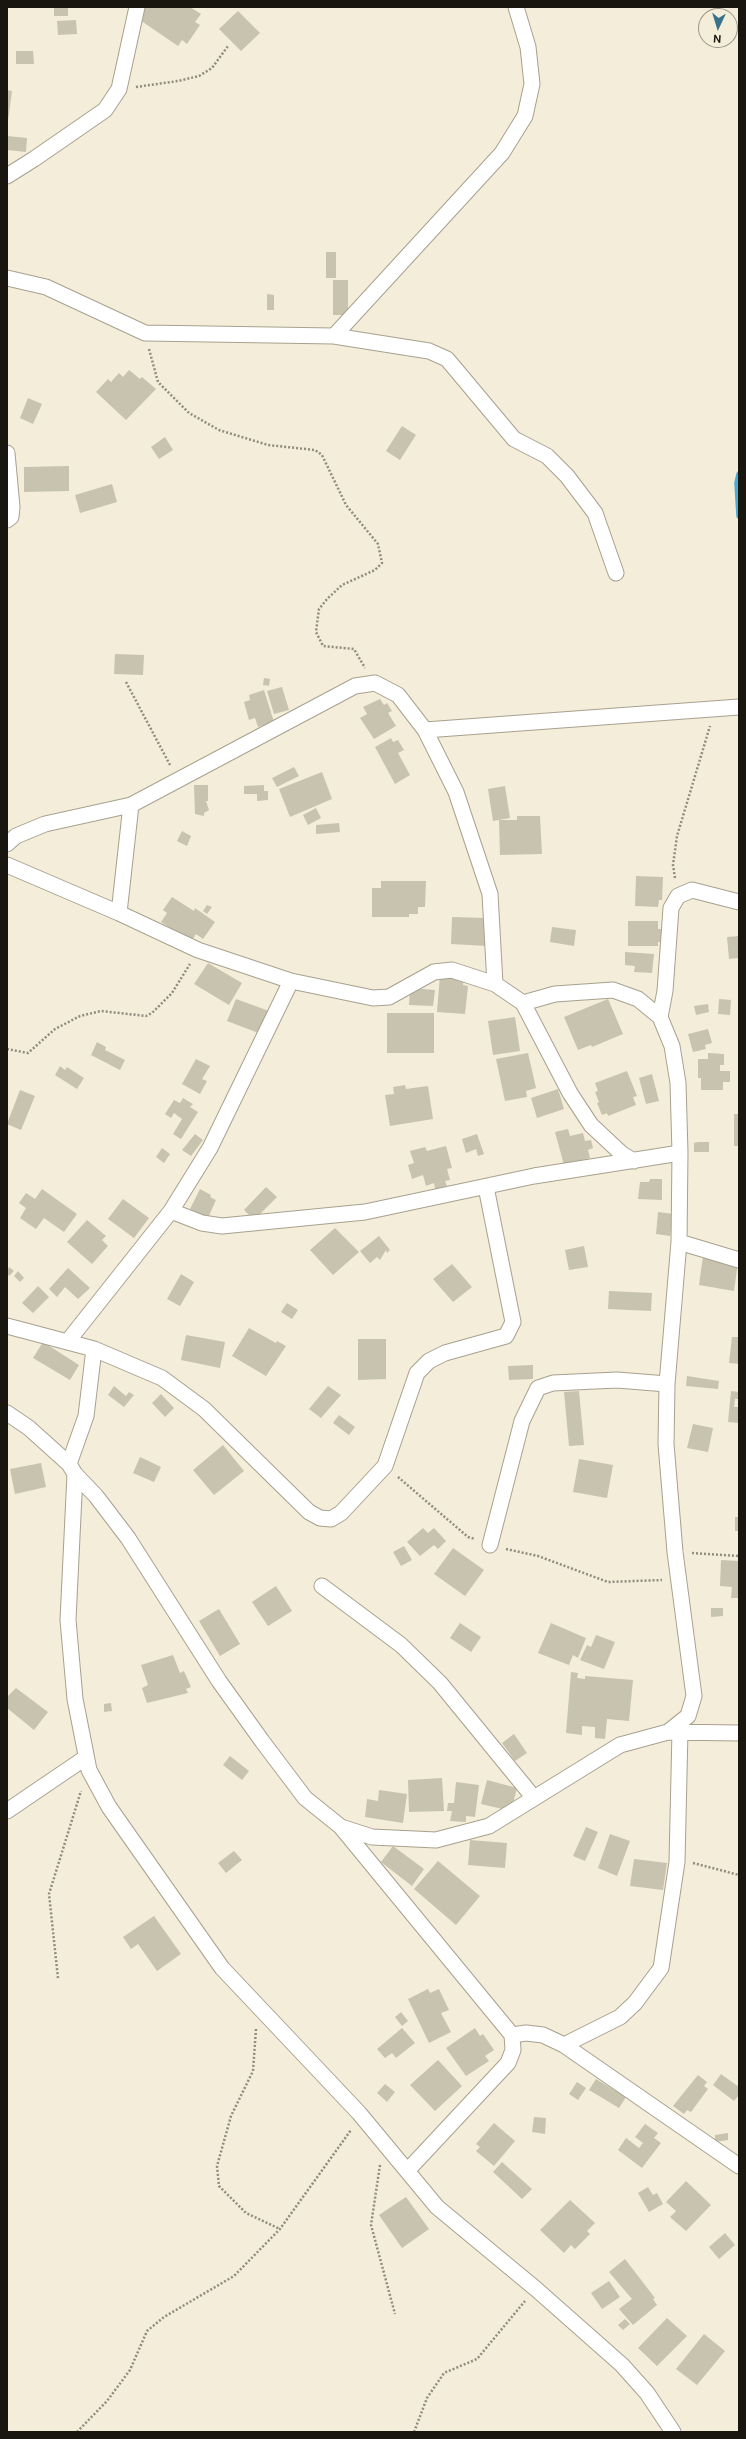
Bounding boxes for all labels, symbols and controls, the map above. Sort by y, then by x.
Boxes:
north arrow [698,8,738,48]
text: N [713,32,722,46]

